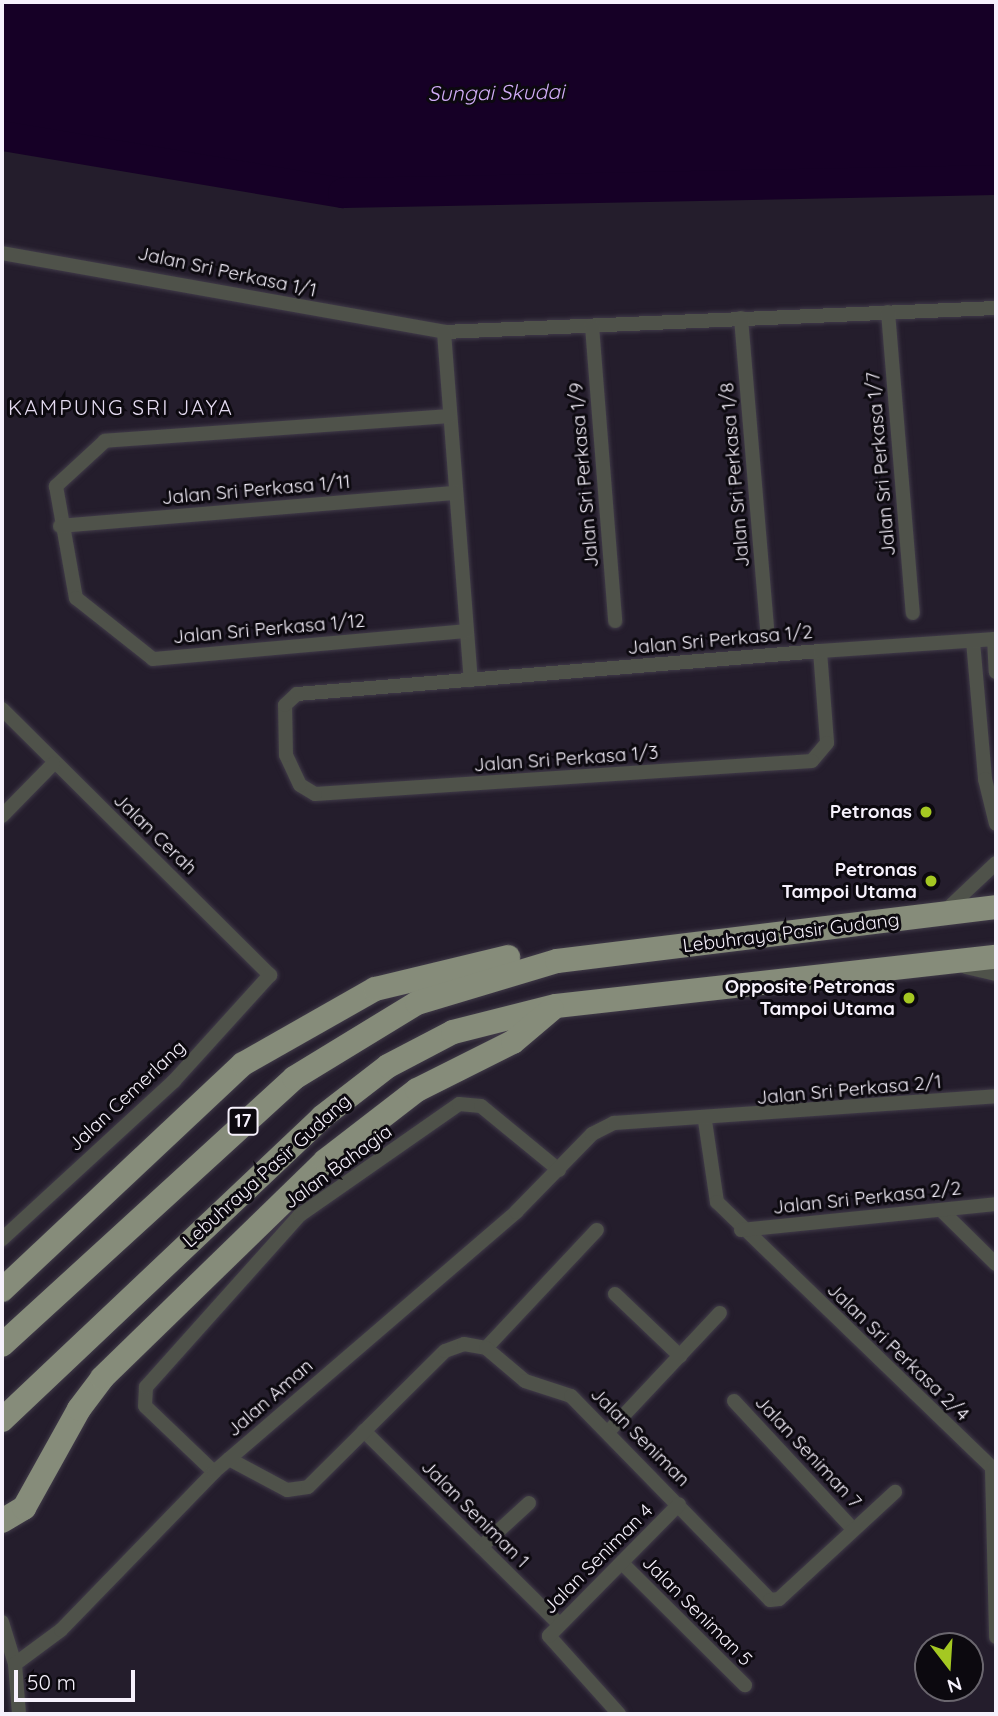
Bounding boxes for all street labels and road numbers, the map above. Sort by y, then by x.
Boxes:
street label: Jalan Sri Perkasa 1/1 [136,242,318,302]
street label: Jalan Sri Perkasa 1/7 [862,371,900,557]
street label: Jalan Sri Perkasa 1/9 [565,381,603,569]
street label: Jalan Sri Perkasa 1/8 [716,382,754,568]
street label: Jalan Sri Perkasa 1/11 [161,470,351,510]
street label: Jalan Sri Perkasa 1/12 [172,609,366,649]
street label: Jalan Sri Perkasa 1/2 [627,621,813,659]
street label: Jalan Sri Perkasa 1/3 [473,741,659,777]
street label: Jalan Cerah [109,789,201,879]
street label: Lebuhraya Pasir Gudang [681,908,901,958]
street label: Jalan Cemerlang [64,1036,190,1156]
street label: Jalan Sri Perkasa 2/1 [756,1071,942,1109]
street label: Lebuhraya Pasir Gudang [178,1090,356,1252]
road number: 17 [227,1106,259,1136]
street label: Jalan Bahagia [279,1120,397,1214]
street label: Jalan Sri Perkasa 2/2 [772,1177,962,1219]
street label: Jalan Sri Perkasa 2/4 [822,1278,974,1426]
street label: Jalan Aman [222,1354,318,1442]
street label: Jalan Seniman [586,1383,694,1491]
street label: Jalan Seniman 7 [750,1391,866,1513]
street label: Jalan Seniman 1 [416,1455,534,1573]
street label: Jalan Seniman 4 [538,1499,658,1619]
street label: Jalan Seniman 5 [637,1551,757,1671]

